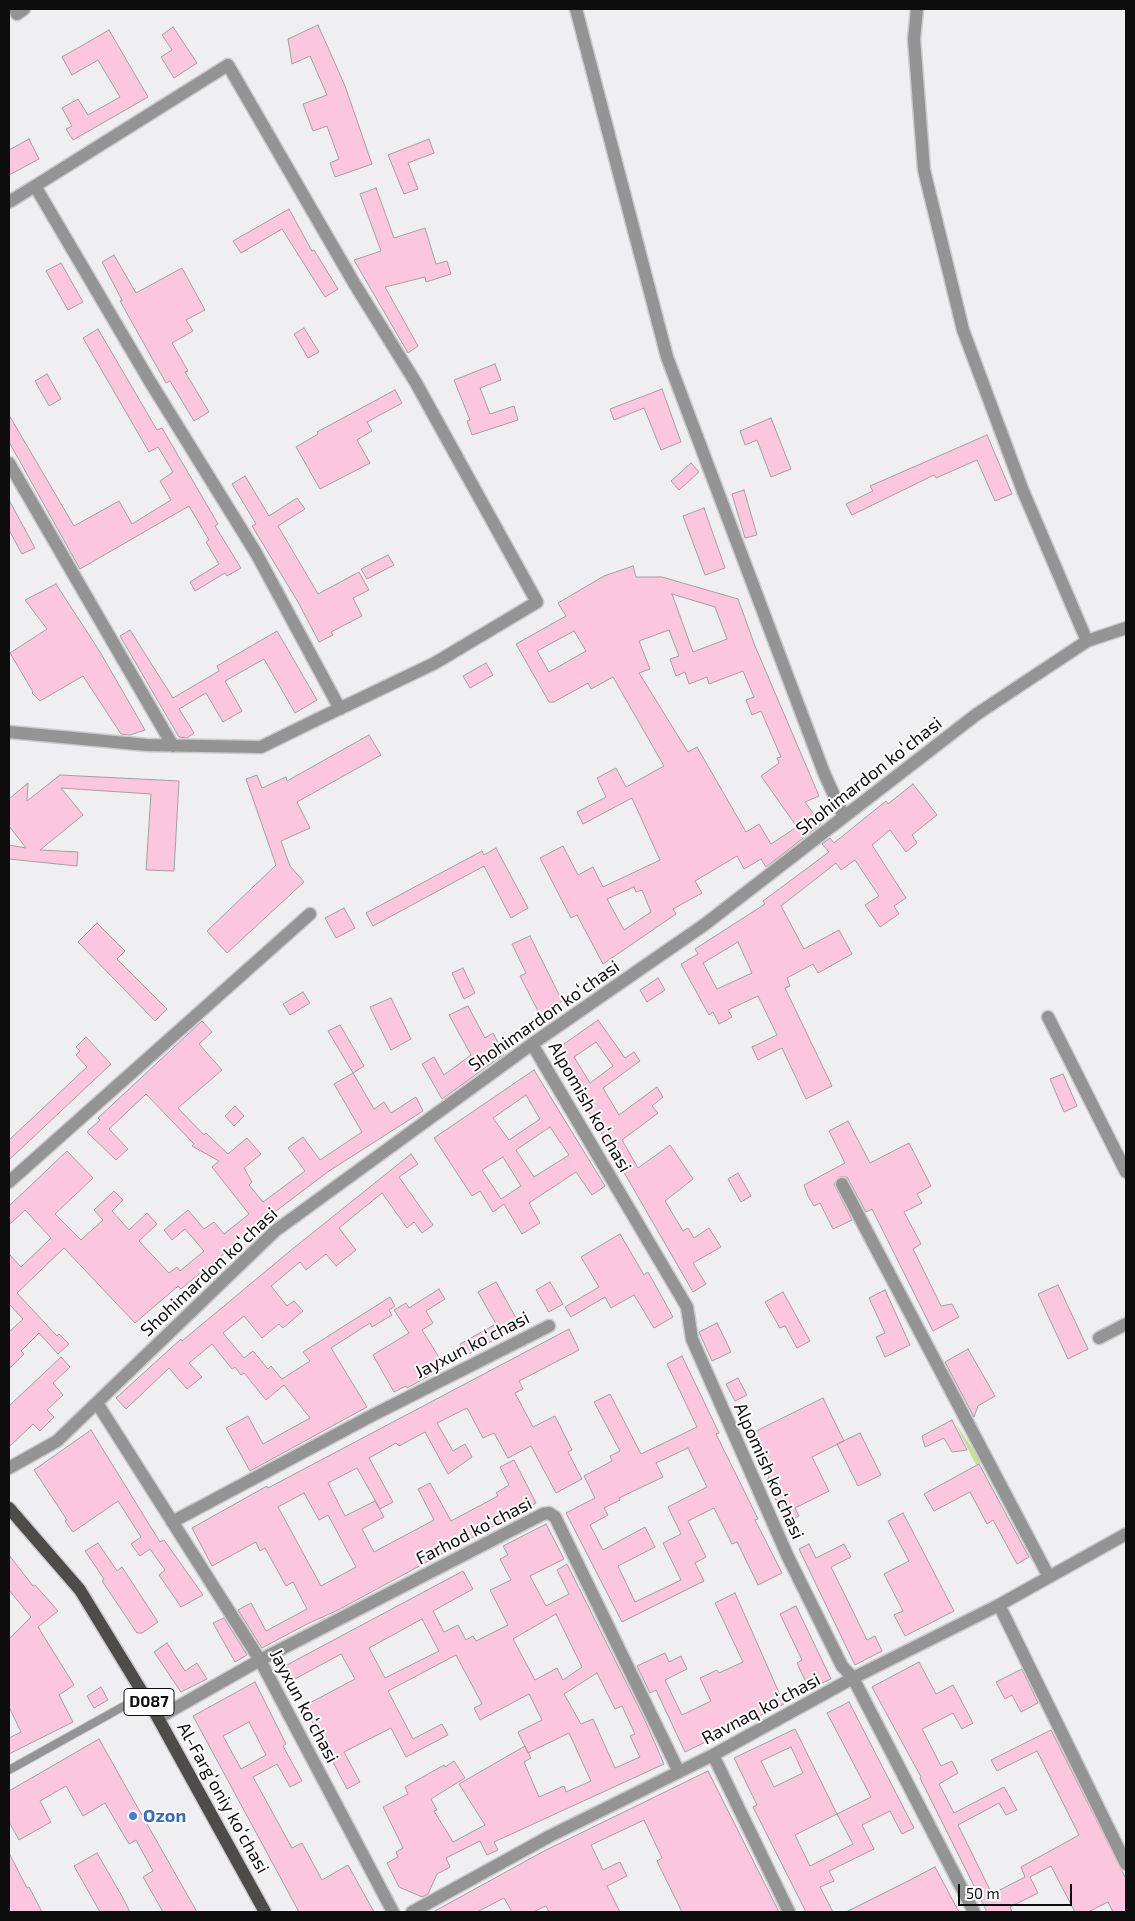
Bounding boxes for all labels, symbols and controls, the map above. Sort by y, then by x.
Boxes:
street label: Shohimardon koʻchasi [792,712,946,840]
street label: Shohimardon koʻchasi [464,956,624,1076]
street label: Alpomish koʻchasi [544,1038,636,1176]
street label: Shohimardon koʻchasi [136,1203,282,1341]
street label: Jayxun koʻchasi [411,1307,533,1383]
street label: Alpomish koʻchasi [729,1399,809,1543]
street label: Farhod koʻchasi [412,1492,536,1570]
street label: Jayxun koʻchasi [265,1645,343,1767]
street label: Ravnaq koʻchasi [698,1669,824,1749]
road number: D087 [124,1688,174,1715]
street label: Al-Fargʻoniy koʻchasi [172,1719,274,1877]
place label: Ozon [143,1805,186,1827]
marker: Ozon [127,1810,139,1822]
scale bar [960,1874,1074,1906]
text: 50 m [966,1884,1000,1902]

